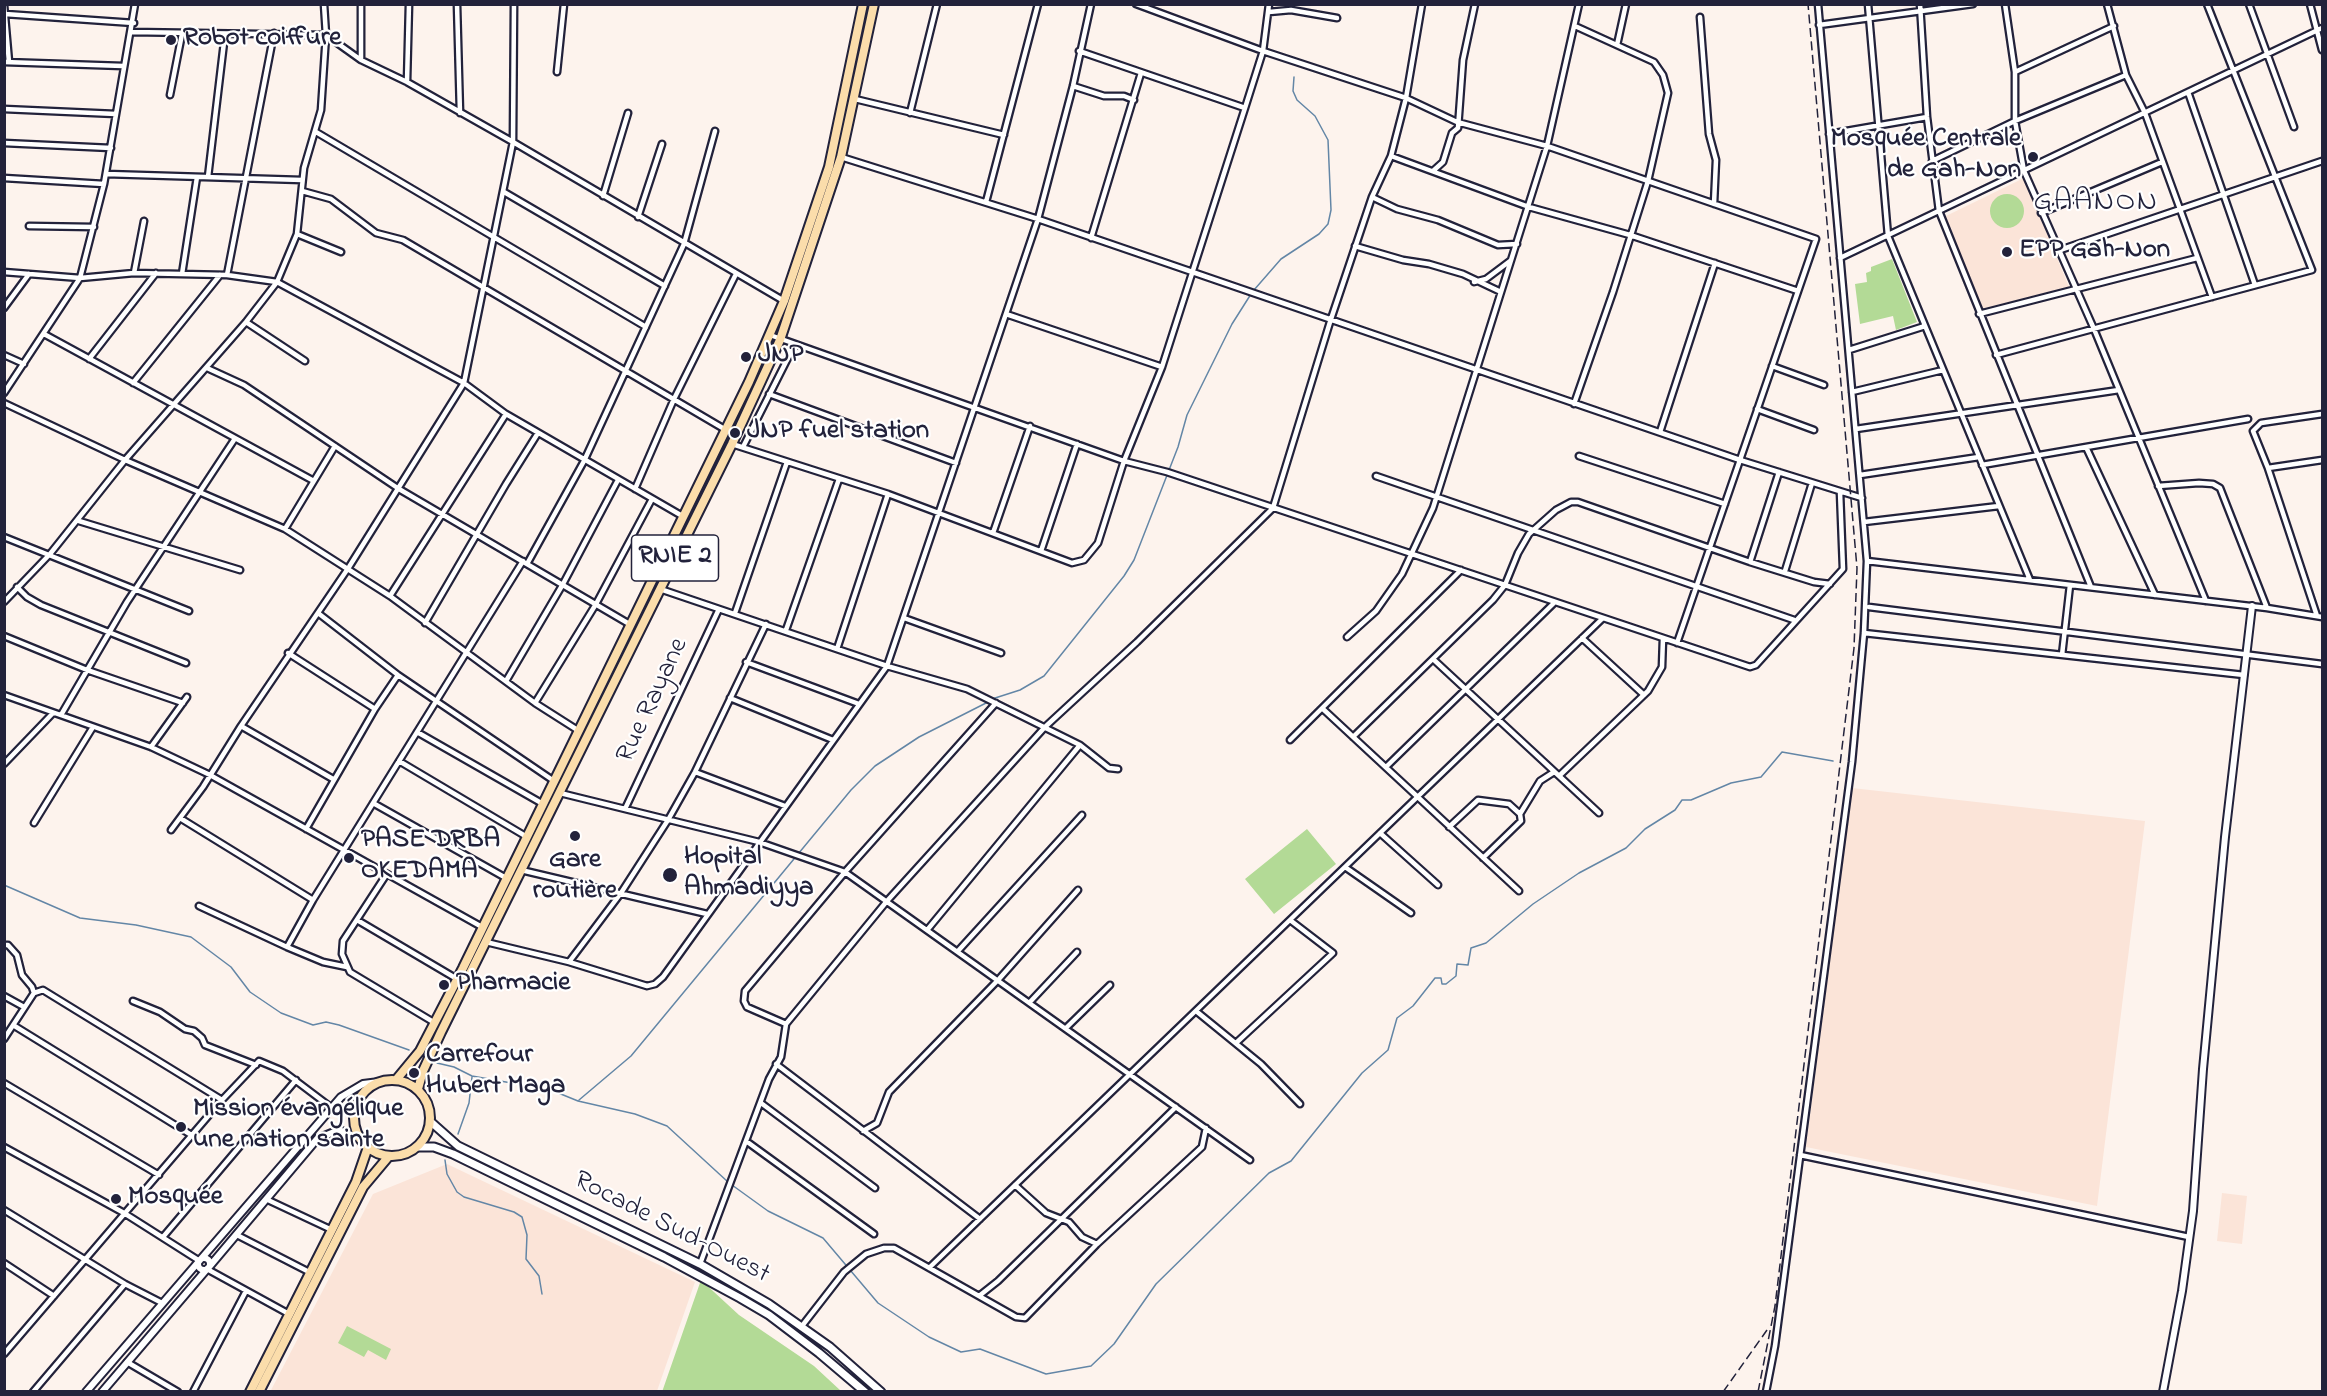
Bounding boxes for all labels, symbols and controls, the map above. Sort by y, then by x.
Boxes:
place label: Robot coiffure [183,24,341,56]
marker: Robot coiffure [164,33,178,47]
place label: Mosquée Centrale de Gah-Non [1830,125,2021,188]
marker: Mosquée Centrale de Gah-Non [2026,150,2040,164]
district label: GAANON [2034,186,2158,222]
place label: EPP Gah-Non [2019,236,2170,268]
marker: EPP Gah-Non [2000,245,2014,259]
place label: JNP [758,341,803,373]
marker: JNP [739,350,753,364]
place label: JNP fuel station [747,417,929,449]
marker: JNP fuel station [728,426,742,440]
road number: RNIE 2 [632,535,718,581]
street label: Rue Rayane [611,634,697,768]
place label: PASE DRBA OKEDAMA [361,826,500,889]
marker: Gare routière [568,829,582,843]
place label: Hopital Ahmadiyya [684,843,814,906]
place label: Gare routière [533,846,617,909]
marker: PASE DRBA OKEDAMA [342,851,356,865]
marker: Hopital Ahmadiyya [661,866,679,884]
place label: Pharmacie [456,969,570,1001]
marker: Pharmacie [437,978,451,992]
place label: Carrefour Hubert Maga [426,1041,565,1104]
marker: Carrefour Hubert Maga [407,1066,421,1080]
place label: Mission évangélique une nation sainte [193,1095,403,1158]
marker: Mission évangélique une nation sainte [174,1120,188,1134]
street label: Rocade Sud-Ouest [568,1166,774,1292]
place label: Mosquée [128,1183,223,1215]
marker: Mosquée [109,1192,123,1206]

